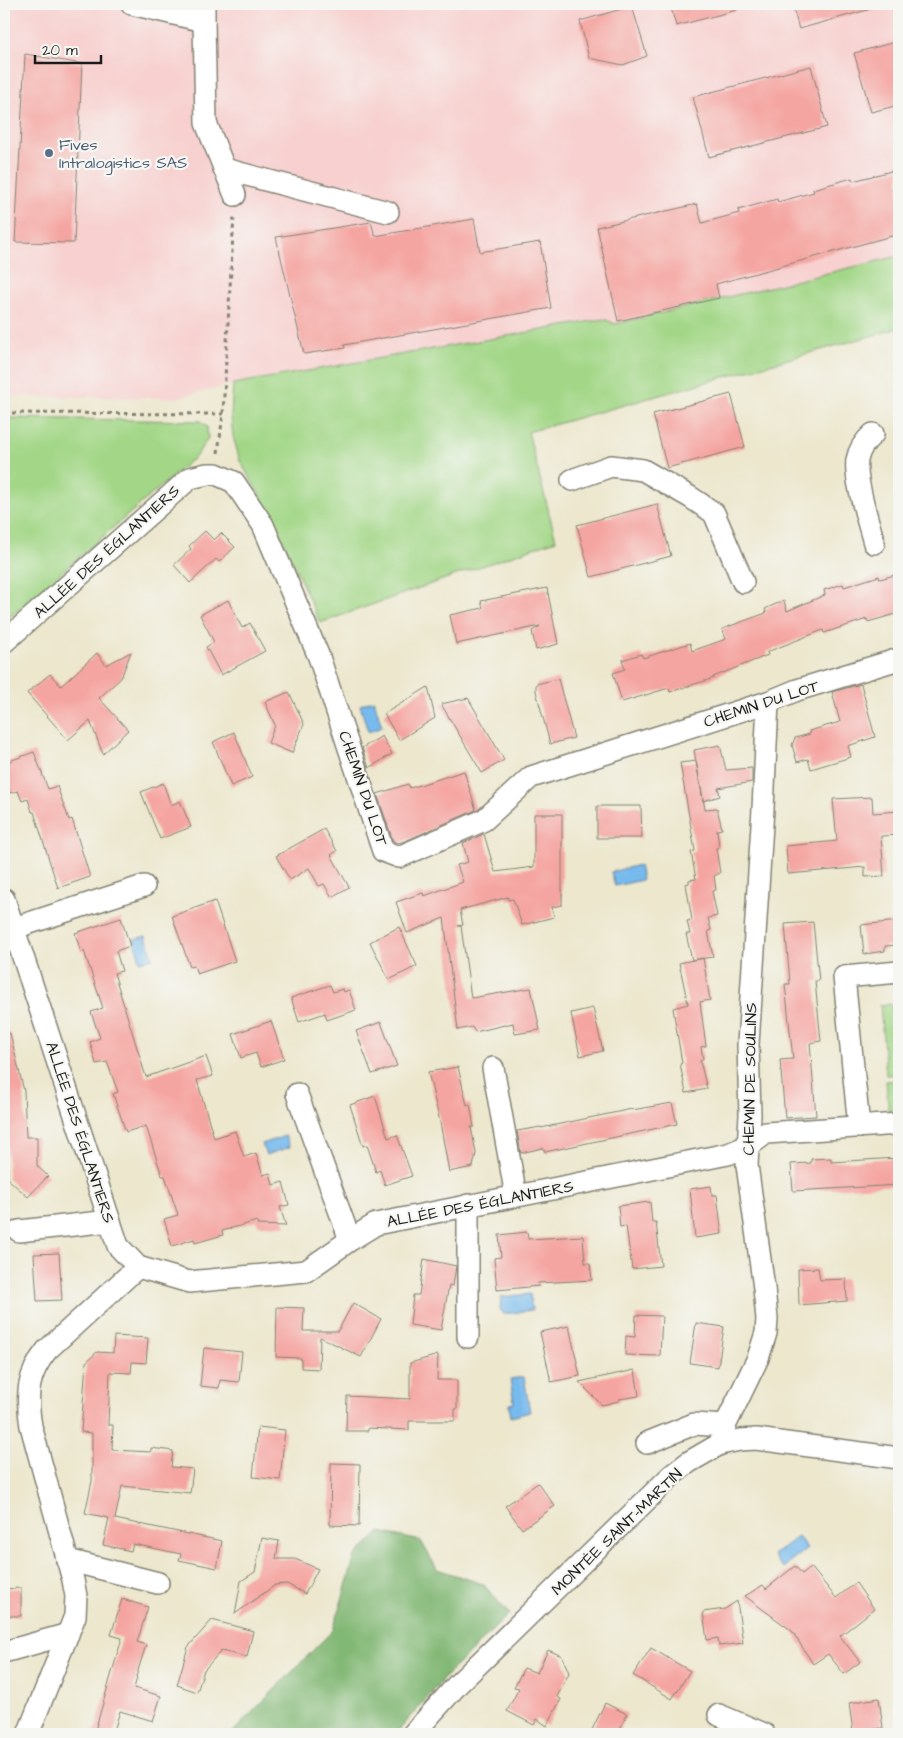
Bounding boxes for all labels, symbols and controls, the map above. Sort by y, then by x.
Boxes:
scale bar [35,32,101,64]
text: 20 m [42,40,78,61]
place label: Fives Intralogistics SAS [59,134,187,175]
marker: Fives Intralogistics SAS [43,147,55,159]
street label: ALLÉE DES ÉGLANTIERS [29,480,185,623]
street label: CHEMIN DU LOT [701,675,822,733]
street label: CHEMIN DU LOT [333,728,393,849]
street label: CHEMIN DE SOULINS [738,1003,762,1156]
street label: ALLÉE DES ÉGLANTIERS [40,1039,120,1226]
street label: ALLÉE DES ÉGLANTIERS [385,1175,575,1233]
street label: MONTÉE SAINT-MARTIN [546,1463,687,1600]

